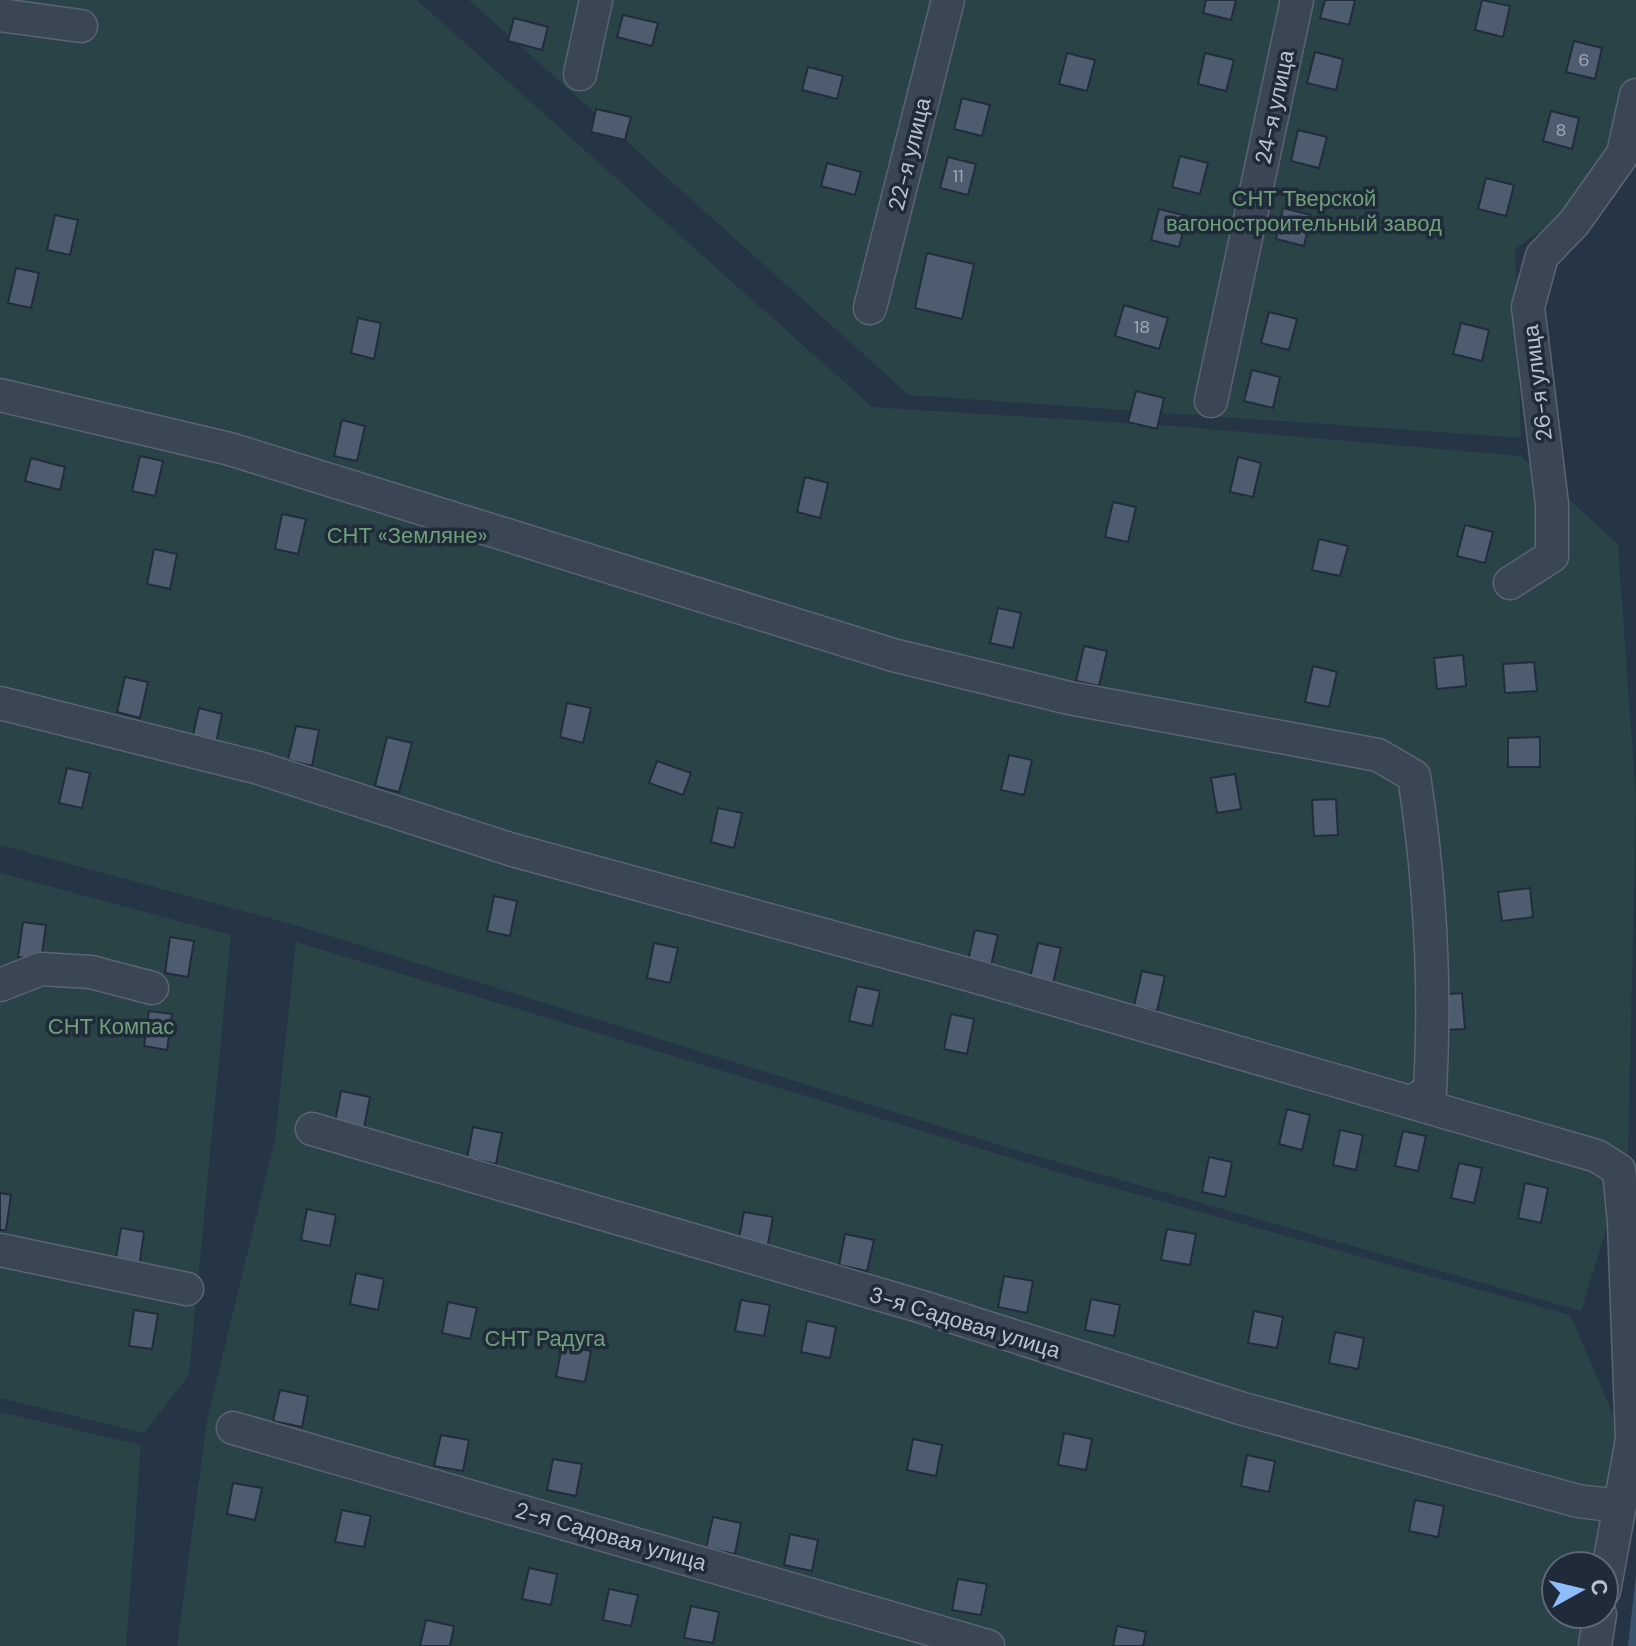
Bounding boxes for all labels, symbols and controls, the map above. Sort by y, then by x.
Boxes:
street label: 24-я улица [1248,47,1301,167]
house number: 6 [1578,48,1590,72]
street label: 22-я улица [881,94,938,214]
house number: 8 [1556,118,1566,142]
house number: 11 [952,164,964,188]
park label: СНТ Тверской вагоностроительный завод [1166,184,1442,238]
house number: 18 [1134,315,1150,339]
street label: 26-я улица [1516,323,1559,443]
park label: СНТ «Земляне» [327,521,487,550]
park label: СНТ Компас [48,1012,174,1041]
street label: 3-я Садовая улица [866,1280,1065,1366]
park label: СНТ Радуга [485,1324,606,1353]
street label: 2-я Садовая улица [512,1495,711,1578]
north arrow [1540,1550,1620,1630]
text: С [1584,1577,1615,1597]

